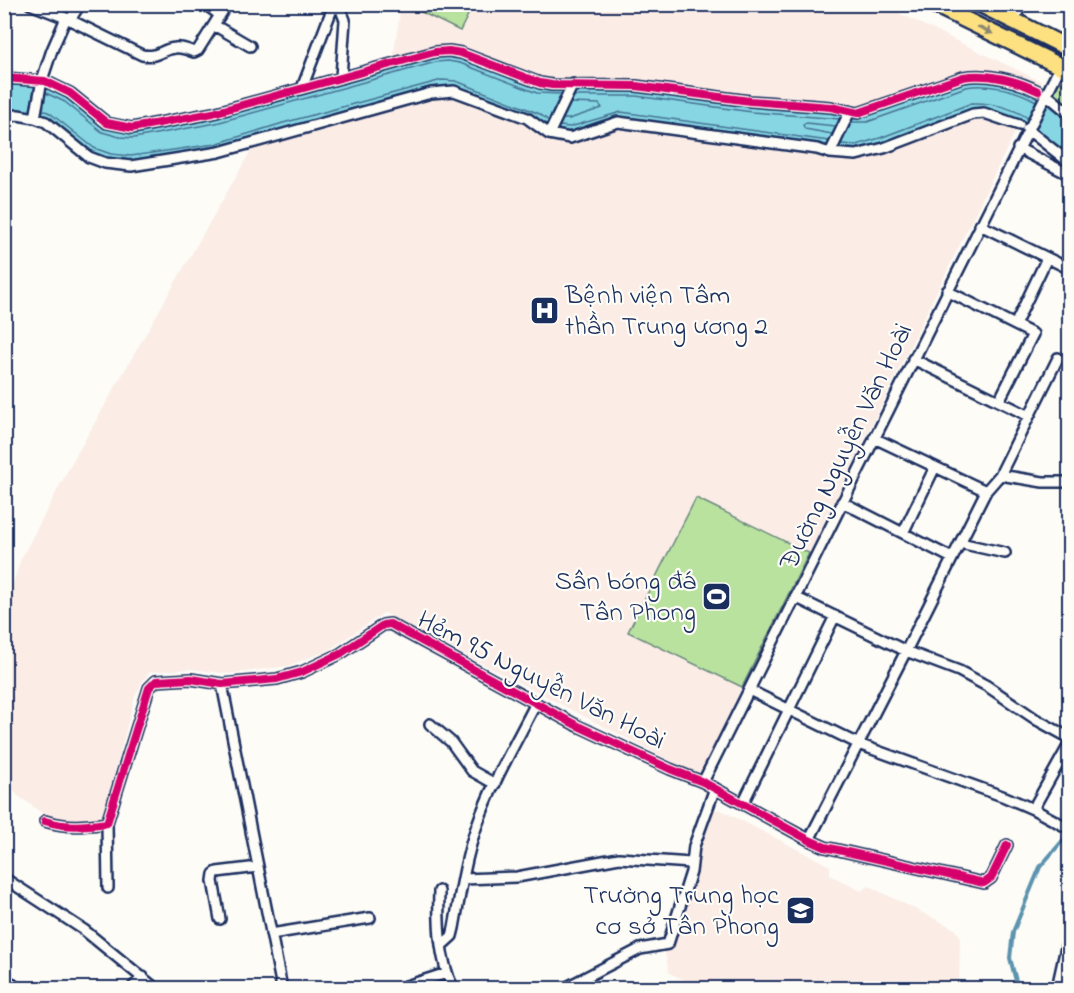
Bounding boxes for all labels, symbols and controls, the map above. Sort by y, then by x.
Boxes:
one-way arrow [977,26,994,35]
place label: Bệnh viện Tâm thần Trung ương 2 [564,277,768,347]
hospital icon: Bệnh viện Tâm thần Trung ương 2 [528,294,560,326]
street label: Đường Nguyễn Văn Hoài [770,317,924,578]
place label: Sân bóng đá Tân Phong [555,563,696,633]
sports icon: Sân bóng đá Tân Phong [701,580,733,612]
street label: Hẻm 95 Nguyễn Văn Hoài [410,602,672,761]
place label: Trường Trung học cơ sở Tân Phong [583,877,779,947]
school or university icon: Trường Trung học cơ sở Tân Phong [784,894,816,926]

